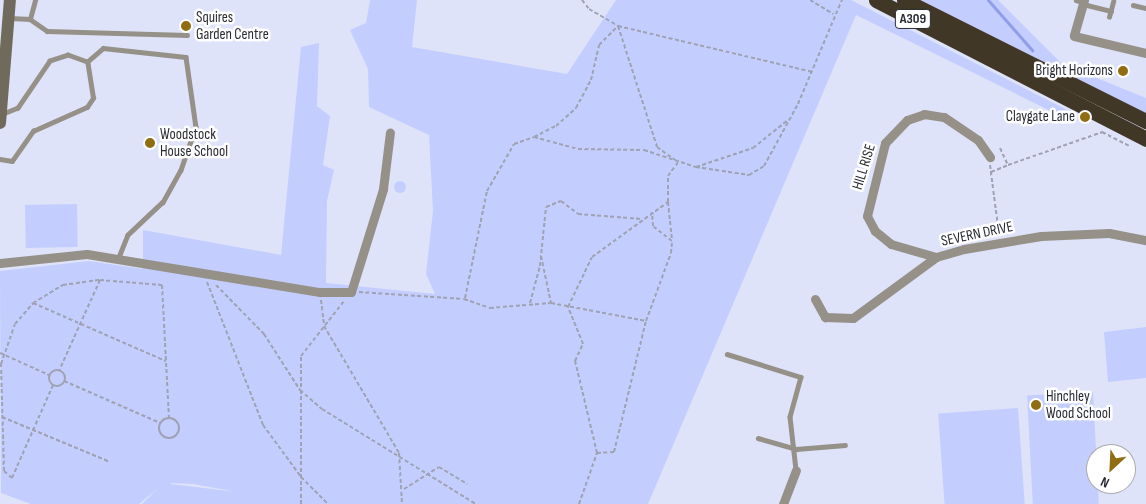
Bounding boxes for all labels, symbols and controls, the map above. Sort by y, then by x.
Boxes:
place label: Squires Garden Centre [196,8,269,43]
road number: A309 [894,8,932,30]
marker: Squires Garden Centre [180,20,192,32]
place label: Bright Horizons [1036,62,1113,80]
marker: Bright Horizons [1117,65,1129,77]
place label: Claygate Lane [1006,108,1075,126]
marker: Claygate Lane [1079,111,1091,123]
place label: Woodstock House School [160,125,228,160]
marker: Woodstock House School [144,137,156,149]
street label: HILL RISE [849,142,879,192]
street label: SEVERN DRIVE [940,218,1014,250]
place label: Hinchley Wood School [1046,387,1111,422]
marker: Hinchley Wood School [1030,399,1042,411]
north arrow [1086,444,1136,494]
text: N [1098,473,1112,491]

